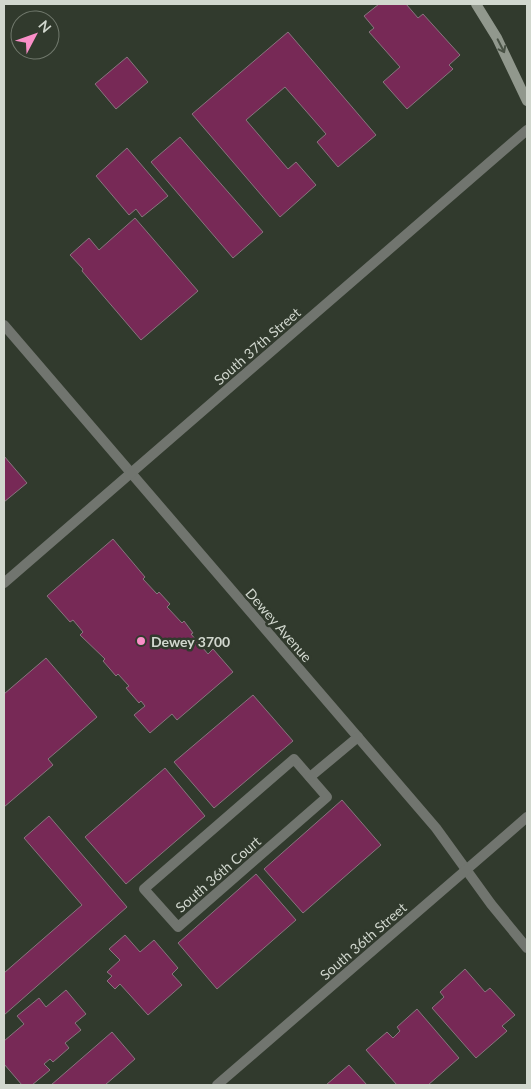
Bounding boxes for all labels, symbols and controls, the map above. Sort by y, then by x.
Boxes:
north arrow [10,10,60,60]
text: N [35,16,55,36]
one-way arrow [497,38,506,53]
street label: South 37th Street [210,304,304,388]
street label: Dewey Avenue [242,585,316,665]
place label: Dewey 3700 [151,633,230,650]
marker: Dewey 3700 [135,635,147,647]
street label: South 36th Court [172,832,264,916]
street label: South 36th Street [316,899,410,983]

